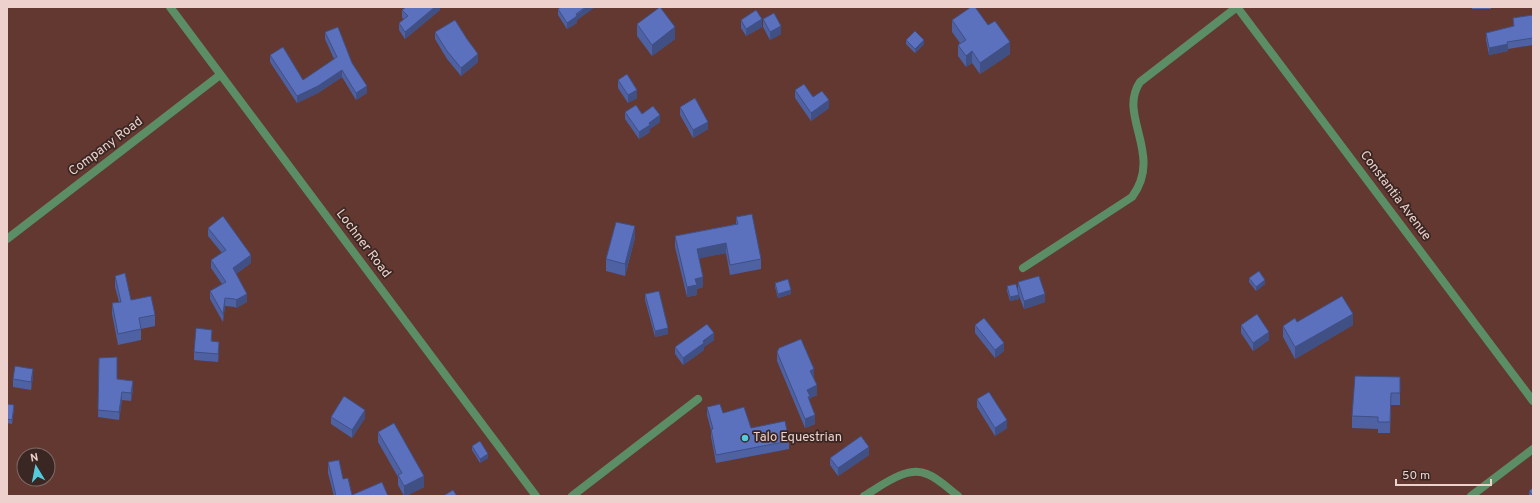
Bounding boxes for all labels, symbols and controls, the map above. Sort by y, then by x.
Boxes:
street label: Company Road [66,114,146,180]
street label: Constantia Avenue [1356,148,1434,244]
street label: Lochner Road [332,207,394,281]
place label: Talo Equestrian [753,430,842,446]
marker: Talo Equestrian [740,433,750,443]
north arrow [16,447,56,487]
text: N [29,451,40,466]
scale bar [1396,461,1491,487]
text: 50 m [1402,468,1430,484]

